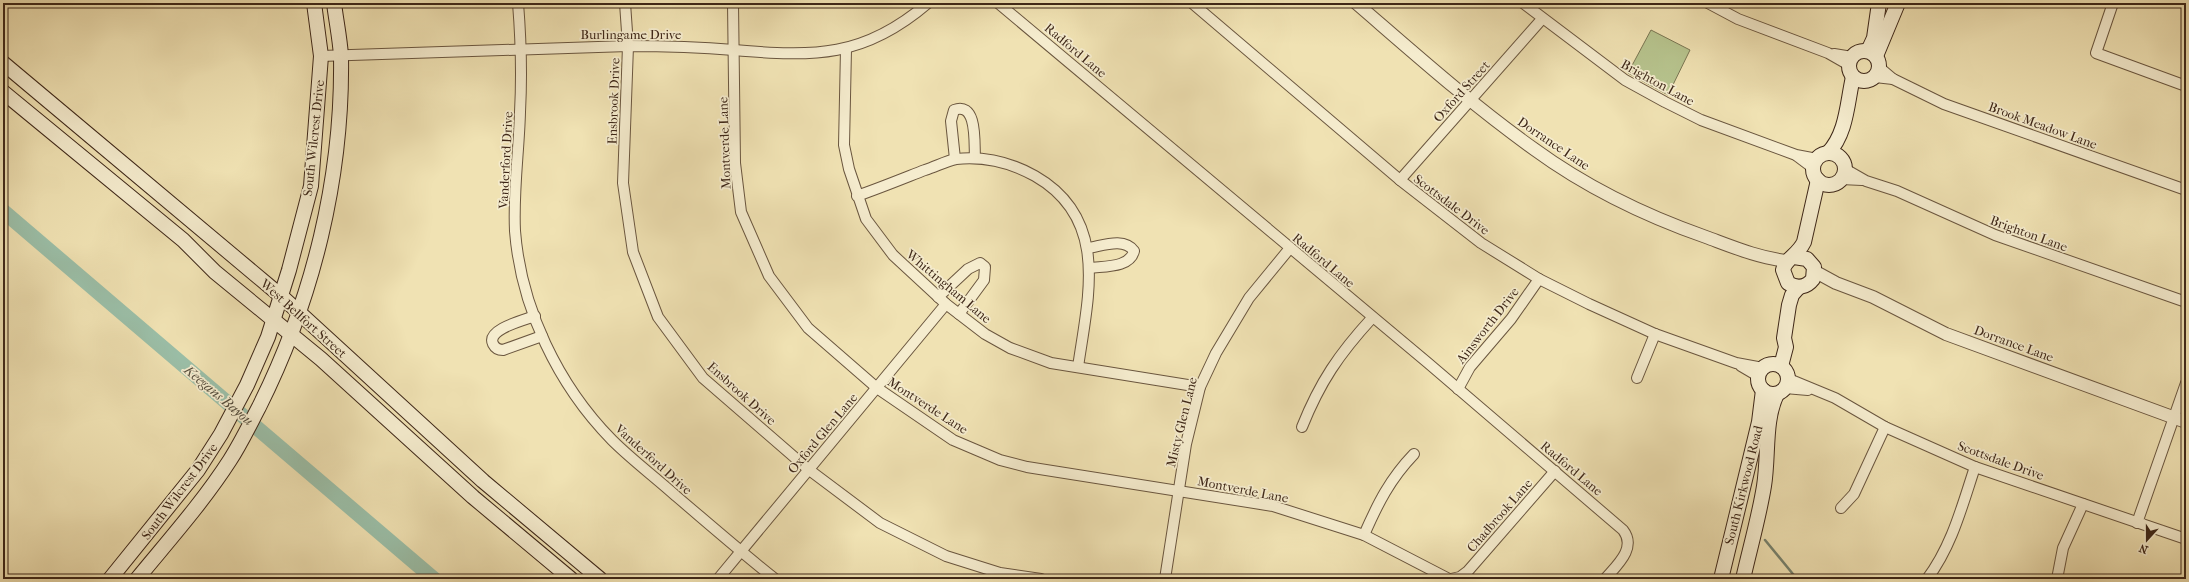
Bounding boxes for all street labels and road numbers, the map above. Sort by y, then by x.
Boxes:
street label: Radford Lane [1042,20,1110,81]
street label: Burlingame Drive [581,27,682,42]
street label: Brighton Lane [1619,56,1697,109]
street label: Ensbrook Drive [604,57,623,145]
street label: Oxford Street [1430,57,1493,125]
street label: South Wilcrest Drive [300,79,327,197]
street label: Montverde Lane [715,96,734,189]
street label: Brook Meadow Lane [1987,99,2100,152]
street label: Vanderford Drive [495,110,516,210]
street label: Dorrance Lane [1515,114,1593,173]
street label: Scottsdale Drive [1411,171,1493,238]
street label: Brighton Lane [1988,213,2070,255]
street label: Radford Lane [1290,230,1358,291]
street label: Whittingham Lane [902,246,995,327]
street label: West Bellfort Street [257,275,350,361]
street label: Ainsworth Drive [1452,284,1522,367]
street label: Dorrance Lane [1972,322,2056,365]
street label: Ensbrook Drive [704,359,779,428]
street label: Montverde Lane [885,374,971,437]
street label: Misty Glen Lane [1163,375,1200,469]
street label: Oxford Glen Lane [784,390,861,476]
street label: Vanderford Drive [612,420,695,498]
street label: South Kirkwood Road [1721,423,1766,546]
street label: Radford Lane [1538,438,1606,499]
street label: Scottsdale Drive [1956,438,2047,483]
street label: South Wilcrest Drive [138,440,221,542]
street label: Montverde Lane [1196,473,1290,506]
street label: Chadbrook Lane [1464,475,1535,555]

